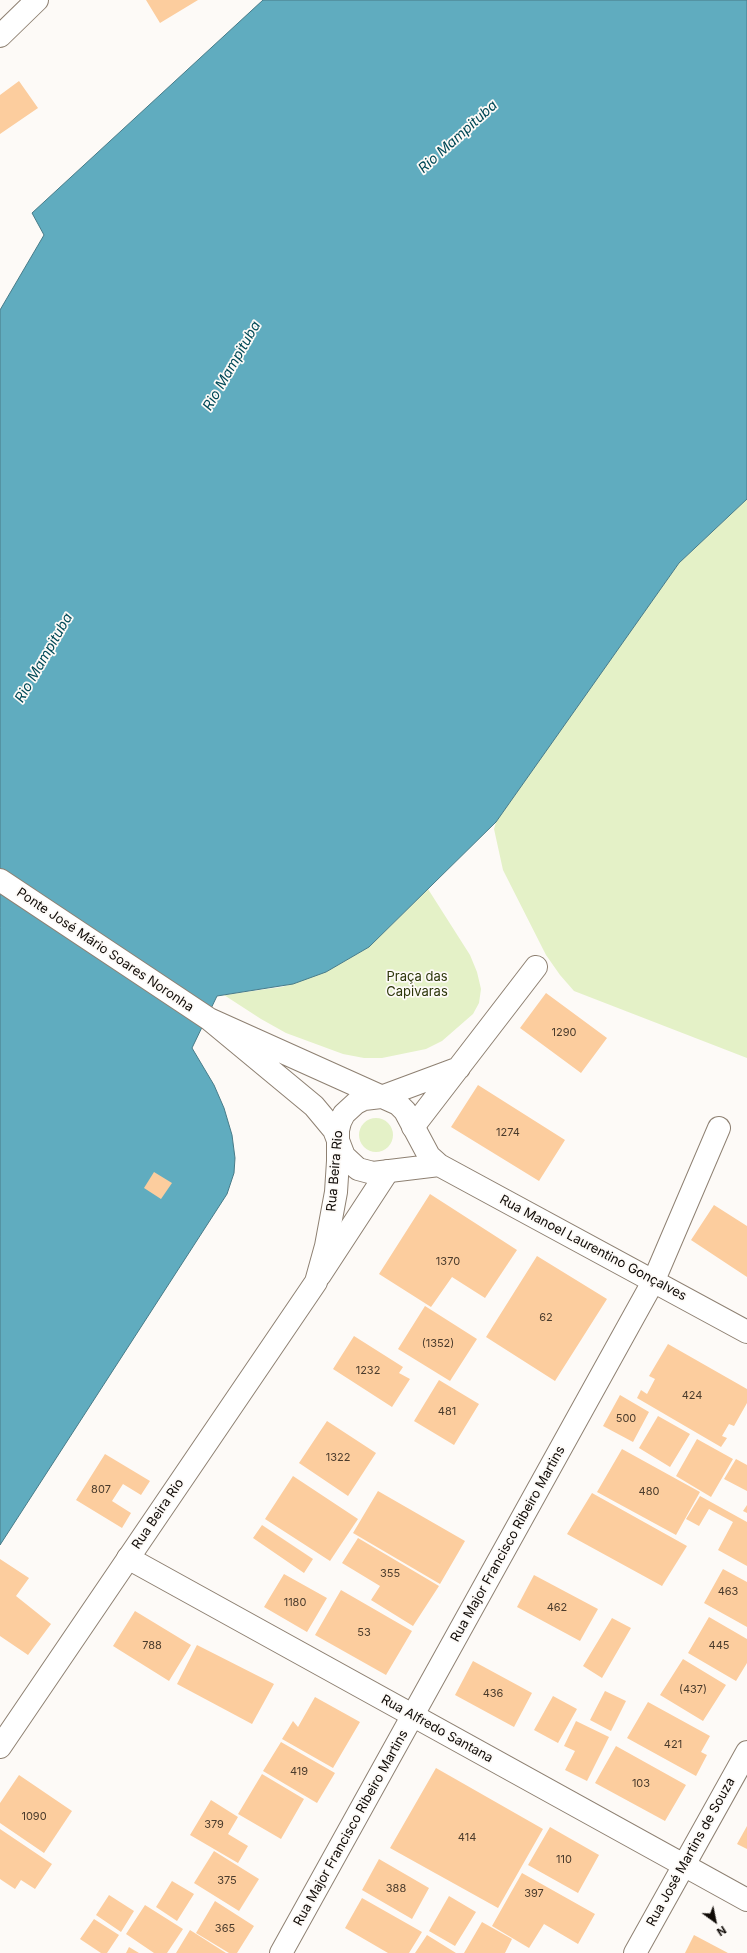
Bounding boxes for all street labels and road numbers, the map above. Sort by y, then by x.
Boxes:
street label: Ponte José Mário Soares Noronha [14,885,196,1015]
street label: Rua Beira Rio [324,1130,346,1212]
street label: Rua Manoel Laurentino Gonçalves [497,1192,689,1304]
street label: Rua Major Francisco Ribeiro Martins [447,1443,569,1645]
street label: Rua Beira Rio [129,1476,187,1552]
street label: Rua Alfredo Santana [378,1692,496,1766]
street label: Rua Major Francisco Ribeiro Martins [290,1727,412,1929]
street label: Rua José Martins de Souza [644,1775,738,1929]

